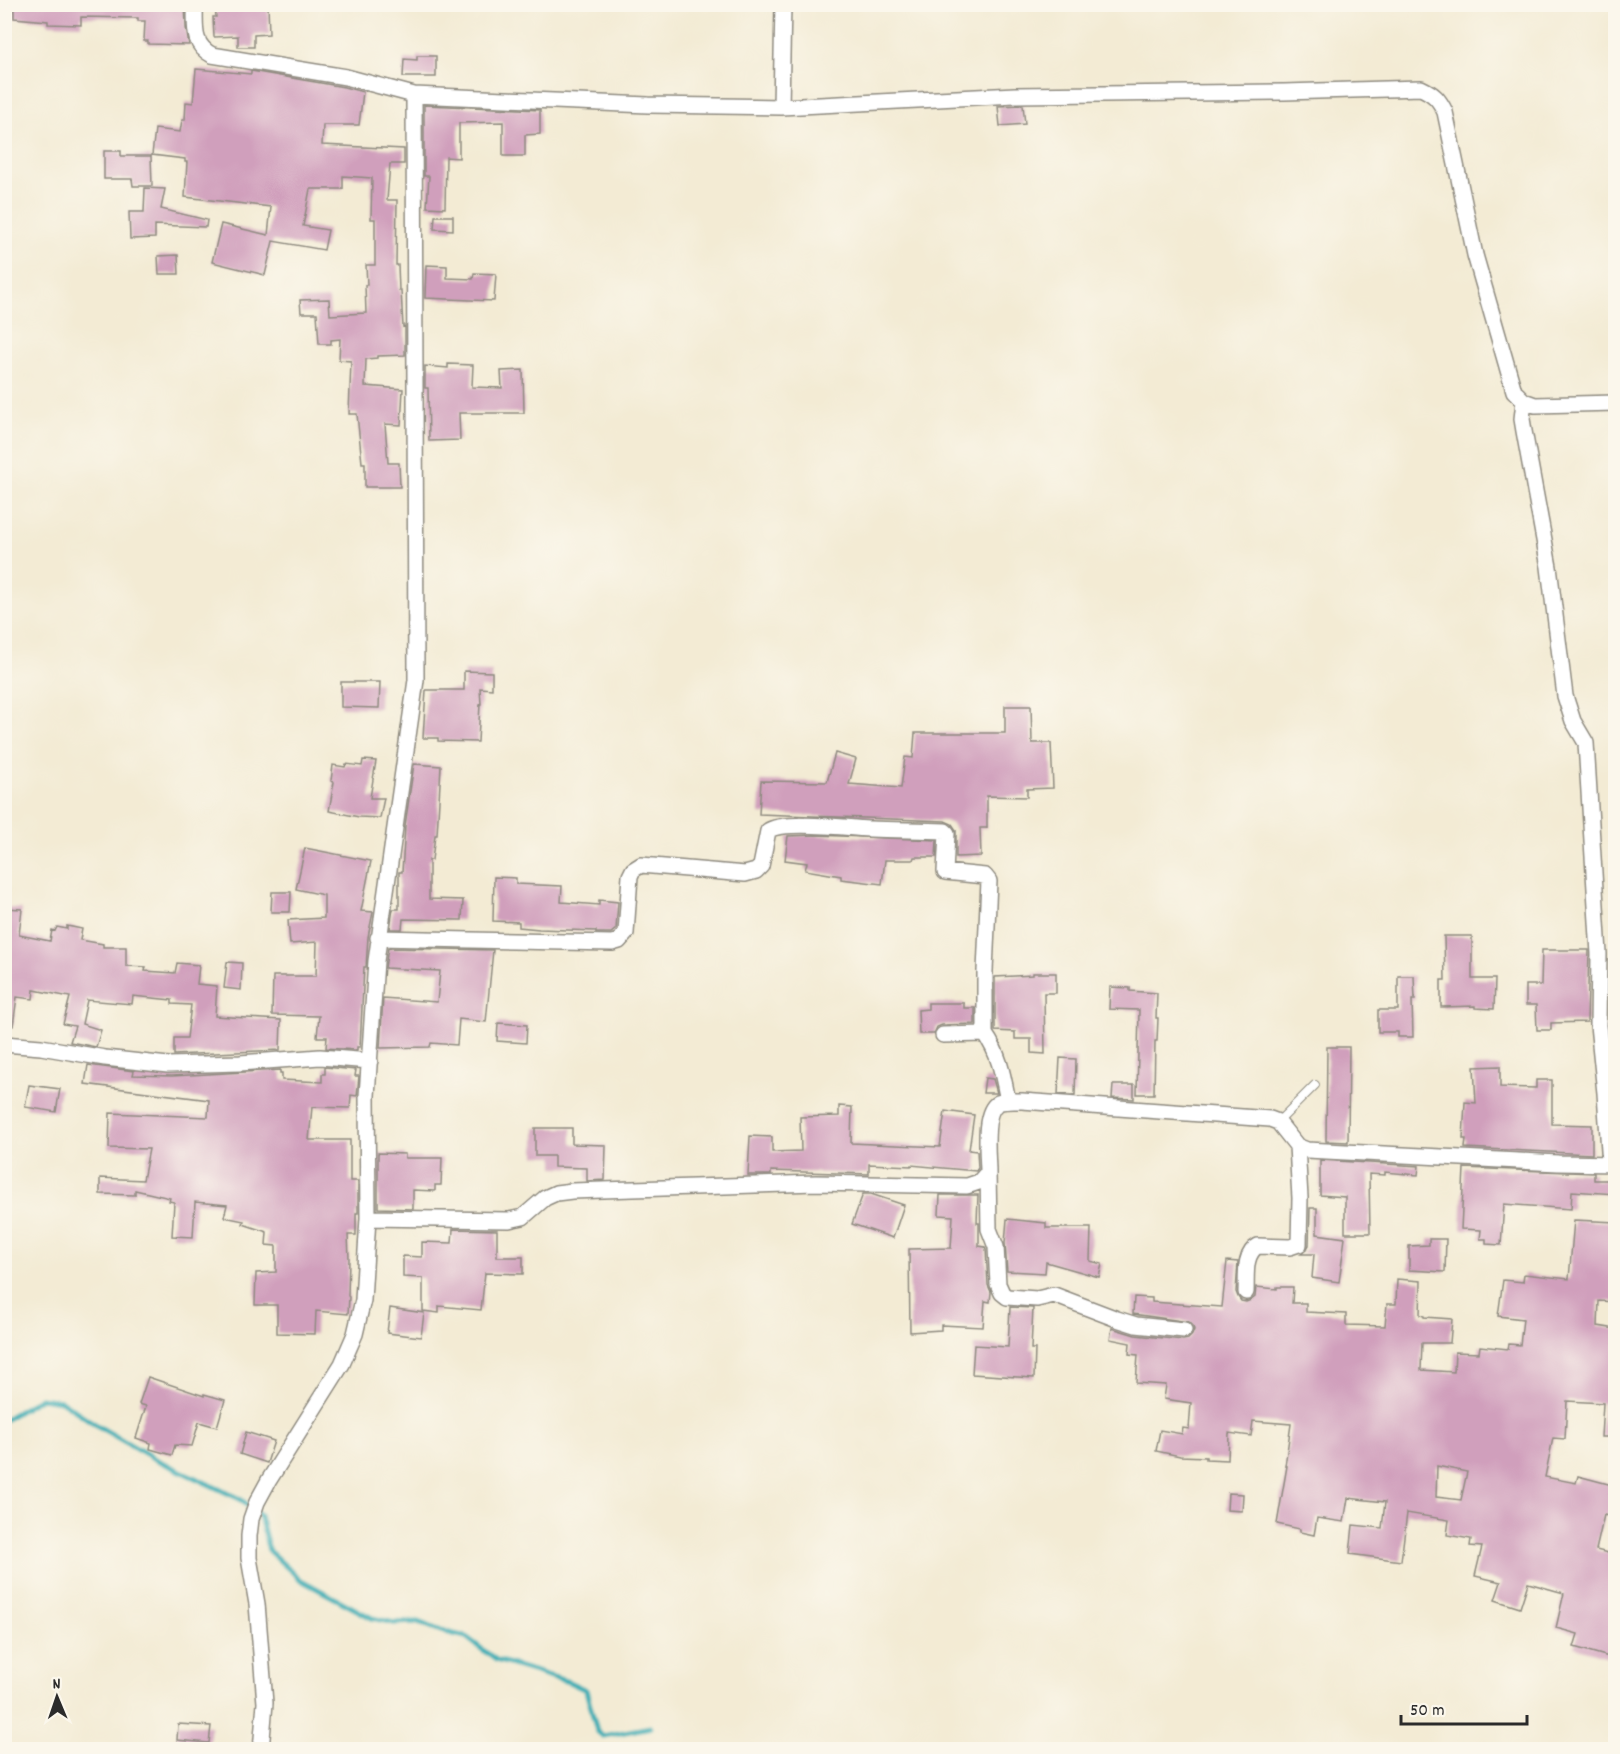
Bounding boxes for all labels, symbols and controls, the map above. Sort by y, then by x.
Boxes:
north arrow [27,1667,87,1727]
text: N [52,1673,61,1696]
scale bar [1401,1688,1527,1726]
text: 50 m [1410,1699,1445,1724]

